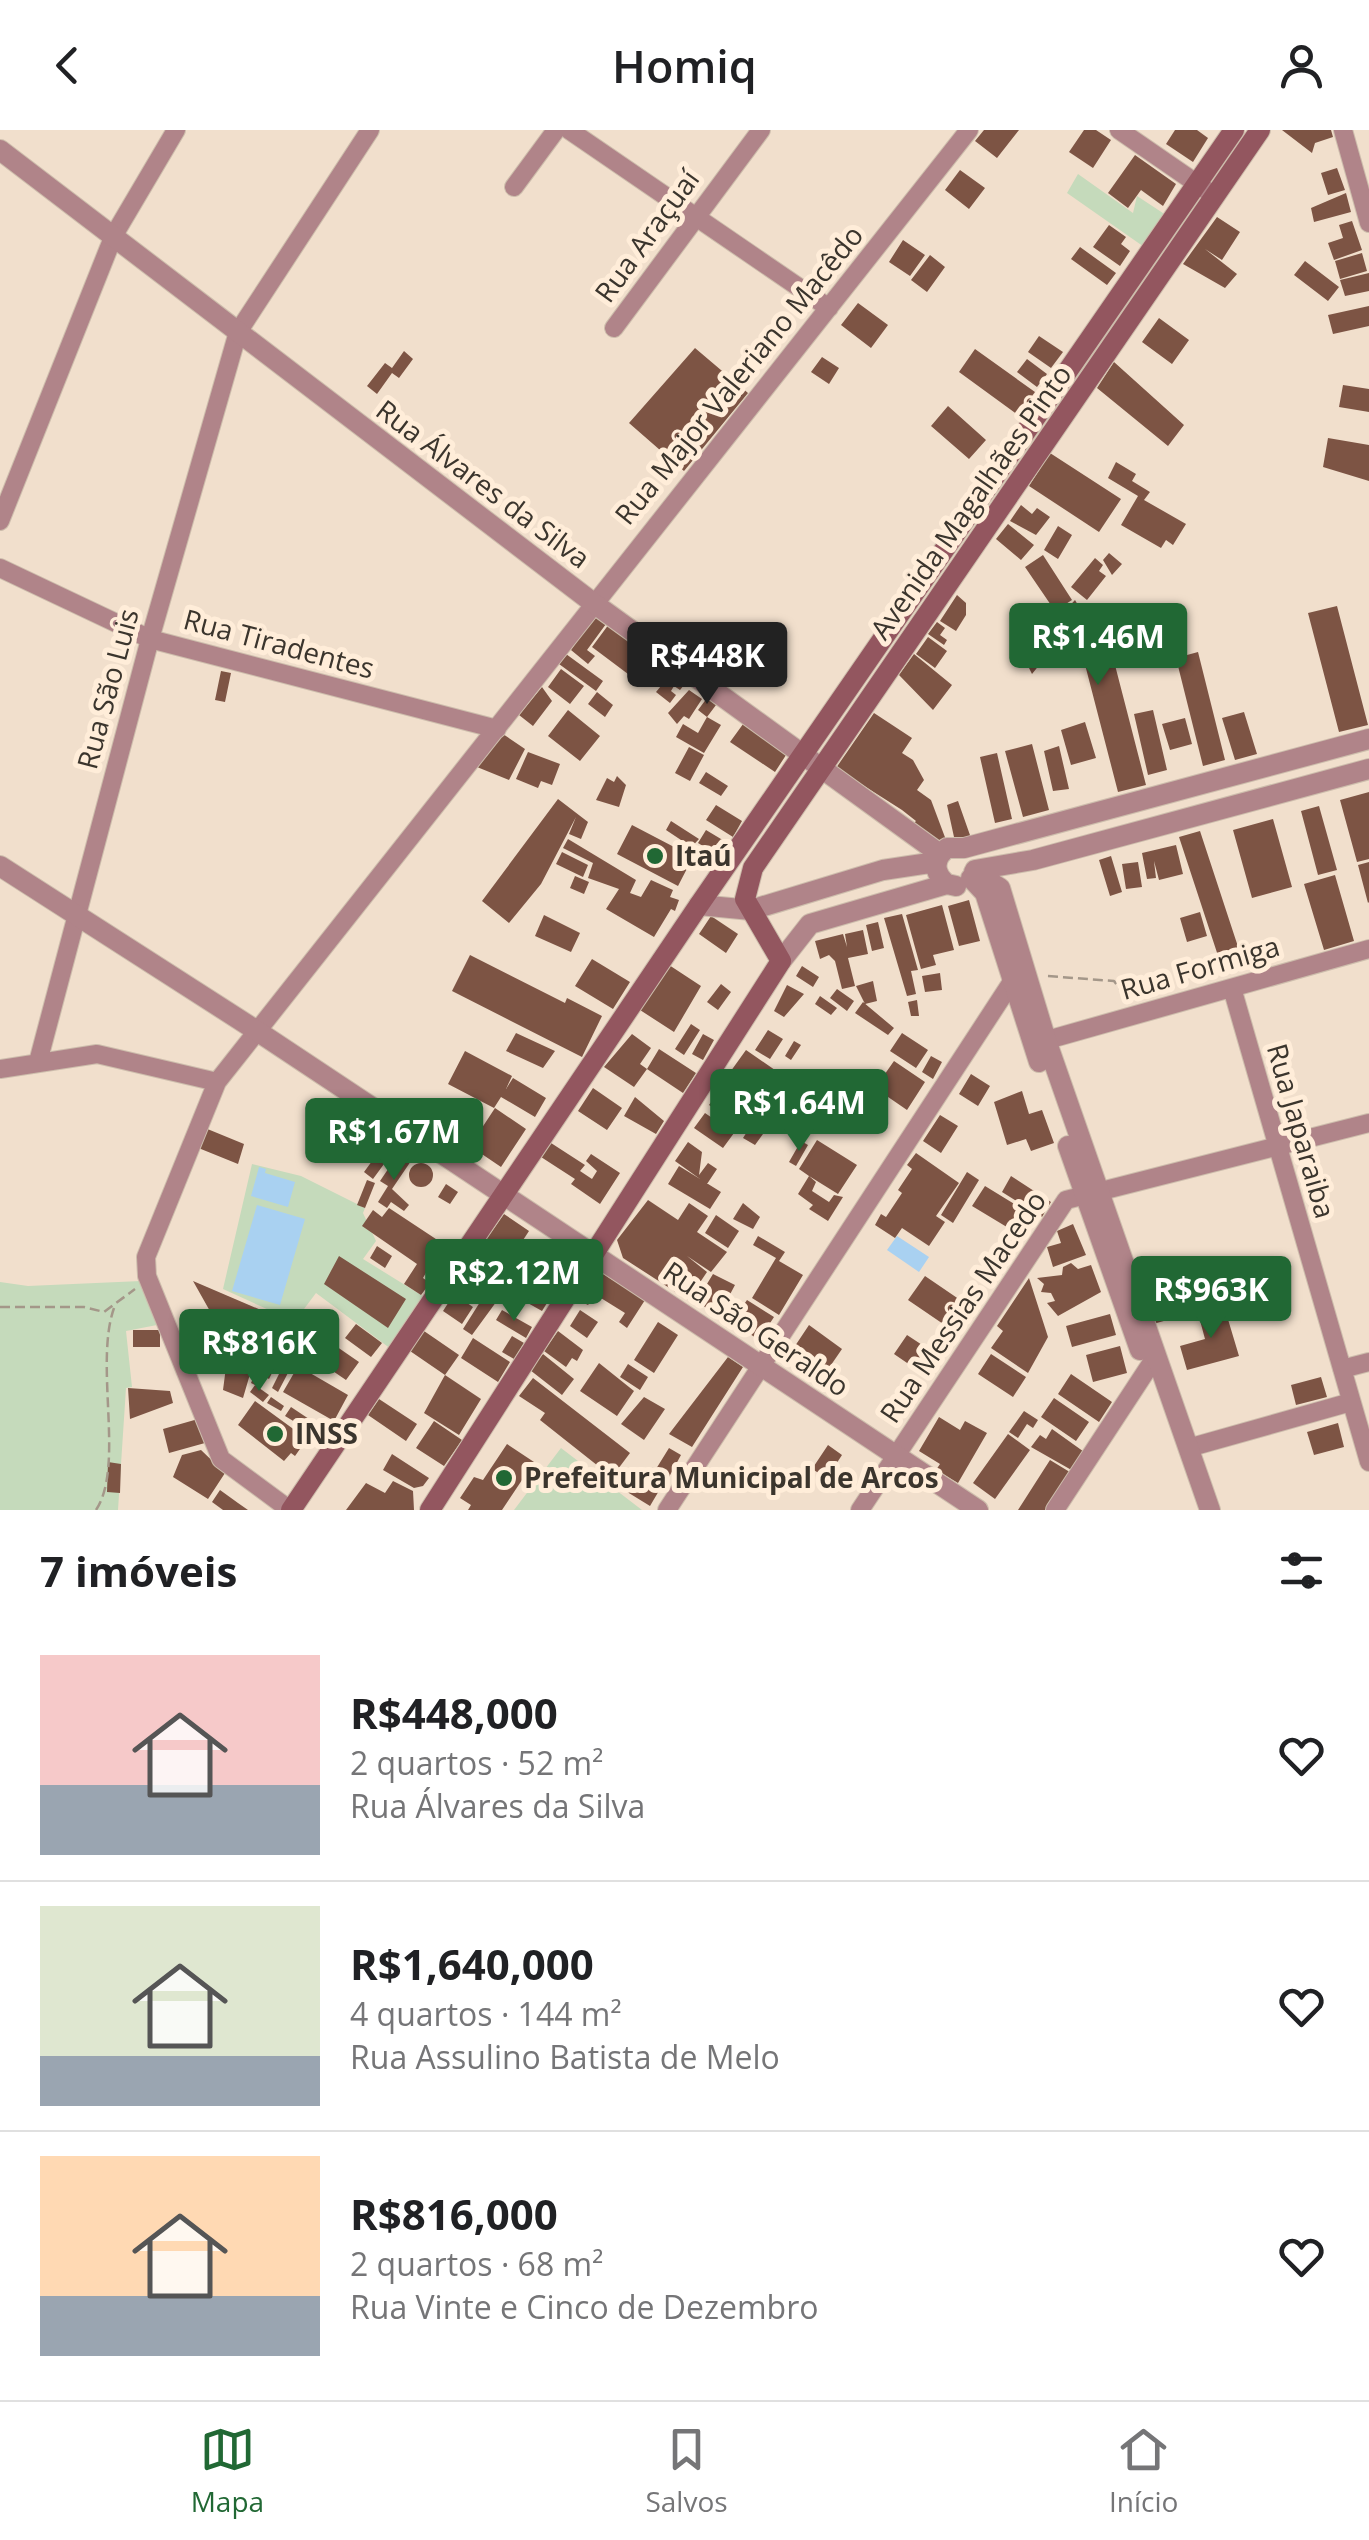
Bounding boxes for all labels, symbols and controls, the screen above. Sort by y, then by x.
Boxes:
text: Homiq [612,35,757,96]
icon: back [40,38,95,93]
icon: person [1274,38,1329,93]
street label: Rua Araçuaí [585,161,708,309]
street label: Rua Major Valeriano Macêdo [605,217,871,532]
street label: Avenida Magalhães Pinto [861,357,1080,646]
street label: Rua Álvares da Silva [369,390,598,576]
street label: Rua Tiradentes [180,599,379,687]
pin: R$1.46M [1006,603,1190,688]
street label: Rua São Luis [67,604,147,773]
text: R$1.46M [1031,614,1165,657]
pin: R$448K [626,622,788,707]
text: R$448K [649,633,765,676]
place label: Itaú [675,836,732,874]
marker: Itaú [644,845,666,867]
street label: Rua Formiga [1116,926,1284,1008]
street label: Rua Japaraiba [1259,1039,1345,1222]
pin: R$1.64M [707,1069,891,1154]
text: R$1.64M [732,1080,866,1123]
pin: R$1.67M [302,1098,486,1183]
text: R$1.67M [327,1109,461,1152]
street label: Rua Messias Macedo [870,1183,1054,1430]
pin: R$2.12M [422,1239,606,1324]
text: R$2.12M [447,1250,581,1293]
street label: Rua São Geraldo [656,1252,857,1404]
pin: R$963K [1130,1256,1292,1341]
text: R$963K [1153,1267,1269,1310]
pin: R$816K [178,1309,340,1394]
text: R$816K [201,1320,317,1363]
place label: INSS [295,1414,358,1452]
marker: INSS [264,1423,286,1445]
place label: Prefeitura Municipal de Arcos [524,1458,939,1496]
marker: Prefeitura Municipal de Arcos [493,1467,515,1489]
text: 7 imóveis [40,1542,237,1599]
icon: filters [1274,1543,1329,1598]
text: R$448,000 [350,1684,558,1741]
icon: home [120,1695,240,1815]
icon: heart [1274,1728,1329,1783]
text: 2 quartos · 52 m² [350,1741,603,1784]
text: Rua Álvares da Silva [350,1784,645,1827]
text: R$1,640,000 [350,1935,594,1992]
icon: home [120,1946,240,2066]
icon: heart [1274,1979,1329,2034]
text: 4 quartos · 144 m² [350,1992,622,2035]
text: Rua Assulino Batista de Melo [350,2035,780,2078]
text: R$816,000 [350,2185,558,2242]
icon: home [120,2196,240,2316]
icon: heart [1274,2229,1329,2284]
text: 2 quartos · 68 m² [350,2242,603,2285]
text: Rua Vinte e Cinco de Dezembro [350,2285,819,2328]
tab: Mapa [191,2422,264,2520]
tab: Salvos [645,2422,728,2520]
tab: Início [1109,2422,1178,2520]

